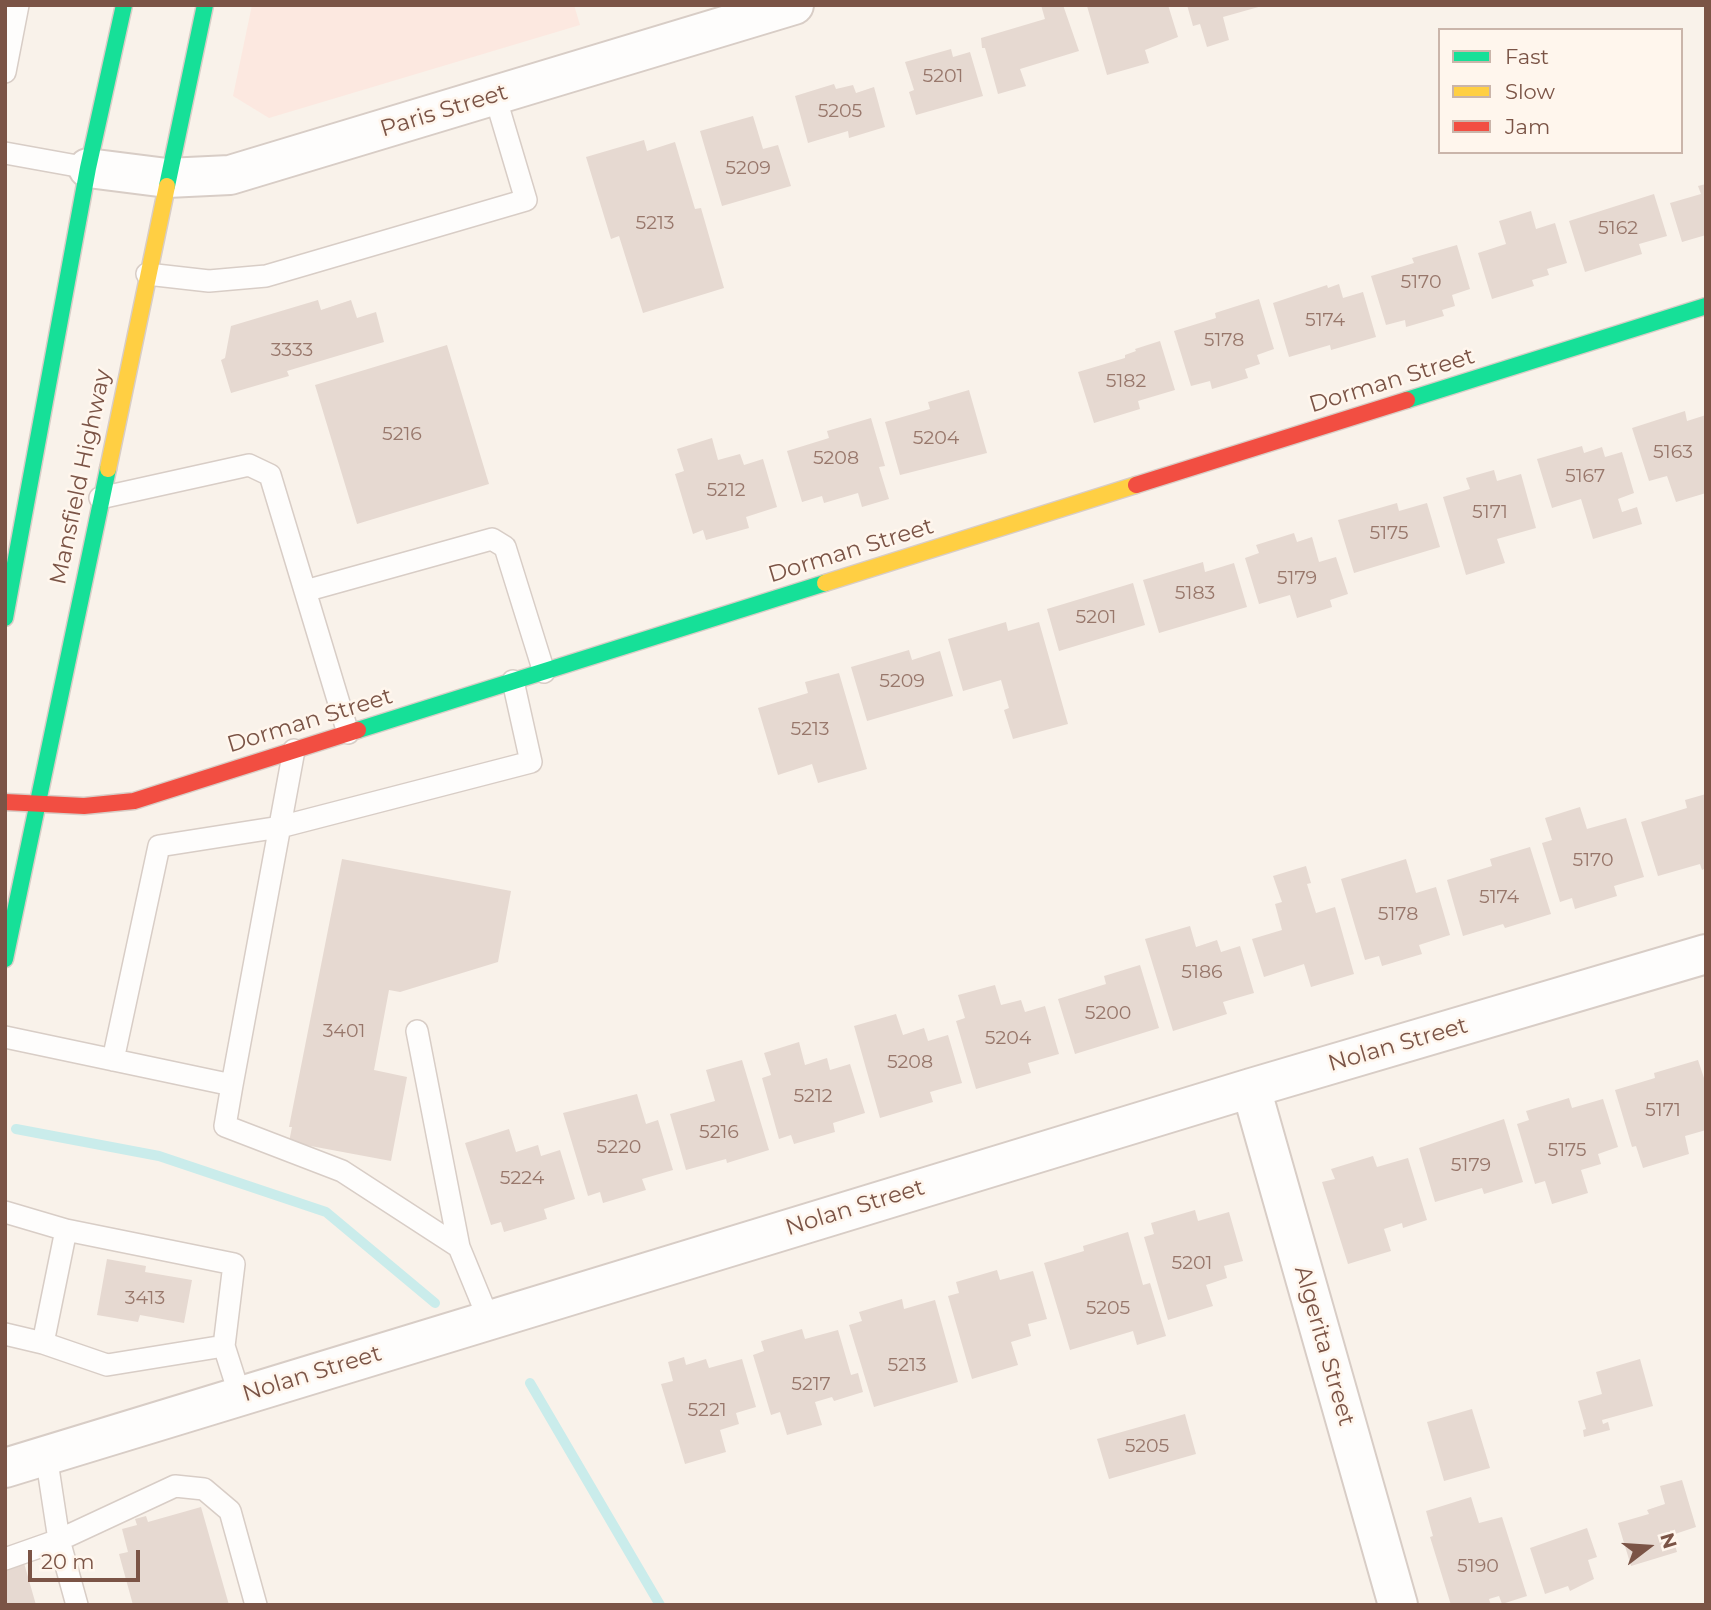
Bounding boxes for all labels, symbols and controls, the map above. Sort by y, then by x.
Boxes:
legend [1438,28,1683,154]
text: Fast [1505,44,1549,69]
house number: 5201 [923,65,963,87]
street label: Paris Street [377,79,511,143]
text: Slow [1505,79,1555,104]
house number: 5205 [818,100,862,122]
text: Jam [1505,114,1550,139]
house number: 5209 [725,157,771,179]
house number: 5213 [635,212,675,234]
house number: 5162 [1598,217,1638,239]
house number: 5170 [1400,271,1442,293]
house number: 5174 [1305,309,1345,331]
house number: 5178 [1204,329,1244,351]
house number: 3333 [271,339,313,361]
street label: Dorman Street [1306,343,1478,419]
street label: Mansfield Highway [45,367,117,587]
house number: 5182 [1106,370,1146,392]
house number: 5216 [382,423,422,445]
house number: 5204 [913,427,959,449]
house number: 5163 [1653,441,1693,463]
house number: 5208 [813,447,859,469]
house number: 5167 [1565,465,1605,487]
house number: 5212 [706,479,746,501]
house number: 5171 [1472,501,1508,523]
street label: Dorman Street [765,513,937,589]
house number: 5175 [1369,522,1409,544]
house number: 5179 [1277,567,1317,589]
house number: 5183 [1175,582,1215,604]
house number: 5201 [1076,606,1116,628]
house number: 5209 [879,670,925,692]
street label: Dorman Street [224,683,396,759]
house number: 5213 [790,718,830,740]
house number: 5170 [1572,849,1614,871]
house number: 5174 [1479,886,1519,908]
house number: 5178 [1378,903,1418,925]
house number: 5186 [1181,961,1223,983]
house number: 5200 [1085,1002,1131,1024]
street label: Nolan Street [1325,1012,1471,1078]
house number: 3401 [323,1020,365,1042]
house number: 5204 [985,1027,1031,1049]
house number: 5208 [887,1051,933,1073]
house number: 5212 [793,1085,833,1107]
house number: 5171 [1645,1099,1681,1121]
house number: 5216 [699,1121,739,1143]
house number: 5220 [597,1136,641,1158]
house number: 5175 [1547,1139,1587,1161]
house number: 5179 [1451,1154,1491,1176]
house number: 5224 [500,1167,544,1189]
street label: Nolan Street [782,1174,928,1242]
house number: 5201 [1172,1252,1212,1274]
street label: Algerita Street [1288,1263,1360,1429]
house number: 3413 [125,1287,165,1309]
house number: 5205 [1086,1297,1130,1319]
street label: Nolan Street [239,1340,385,1408]
house number: 5213 [887,1354,927,1376]
house number: 5217 [791,1373,831,1395]
house number: 5221 [687,1399,727,1421]
house number: 5205 [1125,1435,1169,1457]
north arrow [1613,1512,1683,1582]
text: N [1655,1530,1682,1551]
scale bar [32,1536,144,1580]
text: 20 m [41,1549,95,1574]
house number: 5190 [1457,1555,1499,1577]

